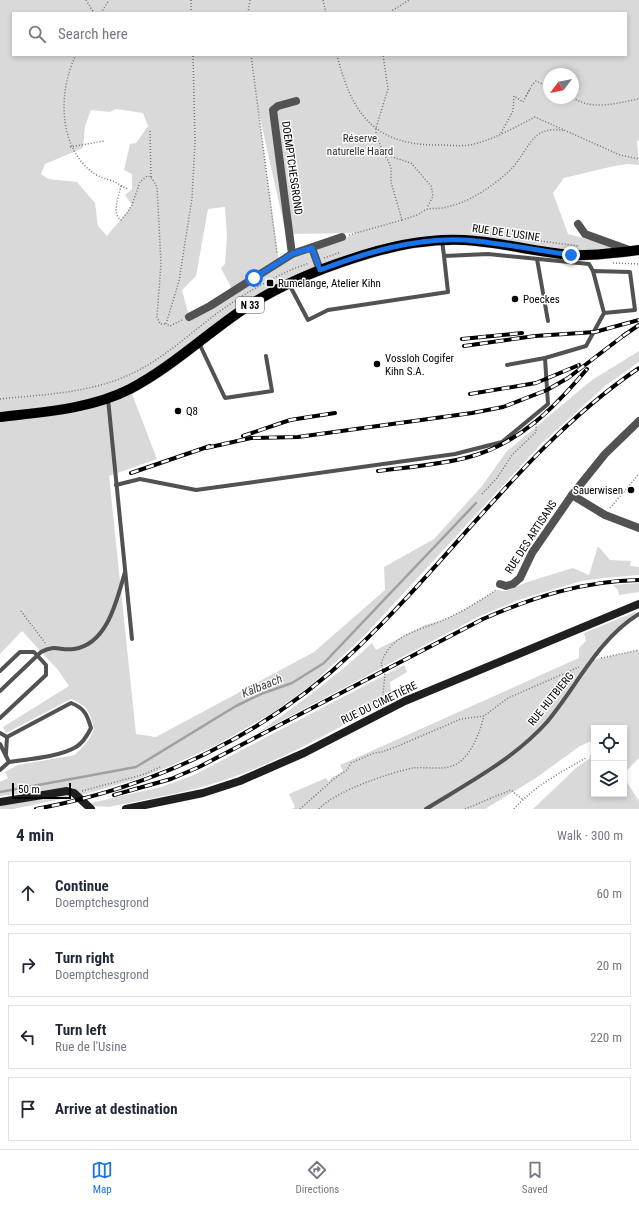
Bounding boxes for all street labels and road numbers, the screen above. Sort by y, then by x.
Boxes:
street label: DOEMPTCHESGROND [279,120,305,216]
street label: RUE DE L'USINE [471,222,541,244]
road number: N 33 [236,297,264,313]
street label: RUE DES ARTISANS [502,498,560,576]
street label: RUE HUTBIERG [525,670,577,728]
street label: RUE DU CIMETIÈRE [339,679,420,727]

